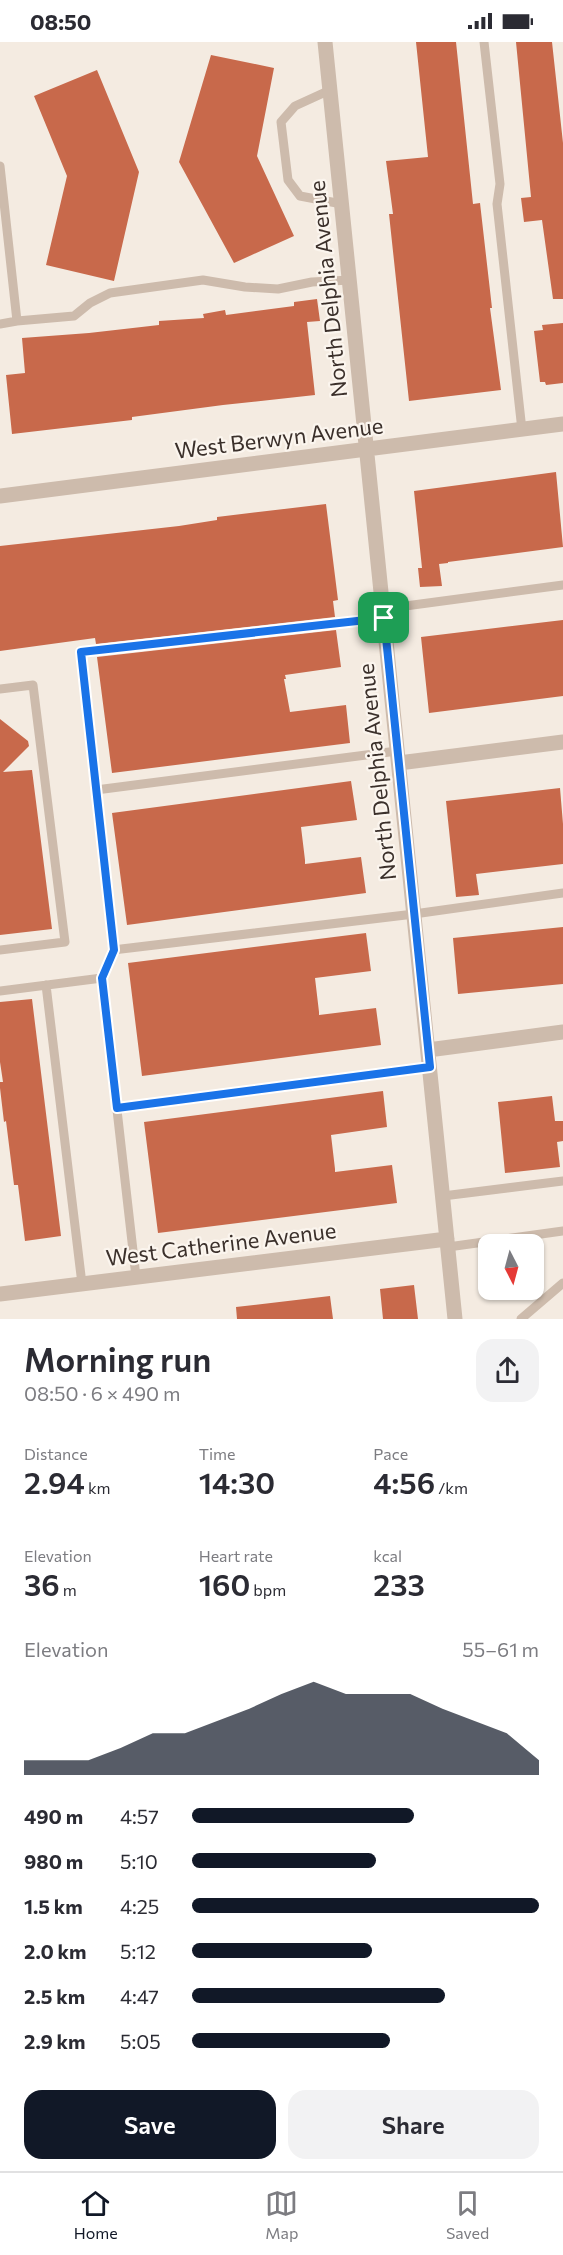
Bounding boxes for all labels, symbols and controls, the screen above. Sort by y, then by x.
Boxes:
text: 08:50 [30,8,92,35]
street label: North Delphia Avenue [303,179,352,399]
street label: West Berwyn Avenue [173,411,385,464]
pin [358,592,409,643]
icon: arrive [367,601,400,634]
street label: North Delphia Avenue [352,662,401,882]
street label: West Catherine Avenue [104,1216,338,1271]
north arrow [478,1234,544,1300]
map controls [478,1234,544,1300]
text: Morning run [24,1338,211,1379]
button: share [476,1339,539,1402]
text: 08:50 · 6 × 490 m [24,1381,180,1405]
text: Distance [24,1444,88,1463]
text: Time [199,1444,235,1463]
text: Pace [373,1444,408,1463]
text: 2.94 [24,1463,85,1500]
text: 14:30 [199,1463,275,1500]
text: 4:56 [373,1463,435,1500]
text: km [85,1478,111,1497]
text: /km [435,1478,468,1497]
text: Elevation [24,1546,92,1565]
text: Heart rate [199,1546,273,1565]
text: kcal [373,1546,402,1565]
text: 36 [24,1565,60,1602]
text: 160 [199,1565,250,1602]
text: 233 [373,1565,425,1602]
text: m [60,1580,77,1599]
text: bpm [250,1580,286,1599]
text: Elevation [24,1637,109,1661]
text: 55–61 m [462,1637,539,1661]
text: 490 m [24,1804,83,1828]
text: 4:57 [120,1804,159,1828]
text: 980 m [24,1849,83,1873]
text: 5:10 [120,1849,158,1873]
text: 1.5 km [24,1894,83,1918]
text: 4:25 [120,1894,159,1918]
text: 2.0 km [24,1939,86,1963]
text: 5:12 [120,1939,156,1963]
text: 2.5 km [24,1984,85,2008]
text: 4:47 [120,1984,159,2008]
text: 2.9 km [24,2029,85,2053]
text: 5:05 [120,2029,161,2053]
button: Save [24,2090,276,2159]
button: Share [288,2090,539,2159]
tab: Home [74,2187,118,2242]
tab: Map [265,2187,298,2242]
tab: Saved [446,2187,489,2242]

